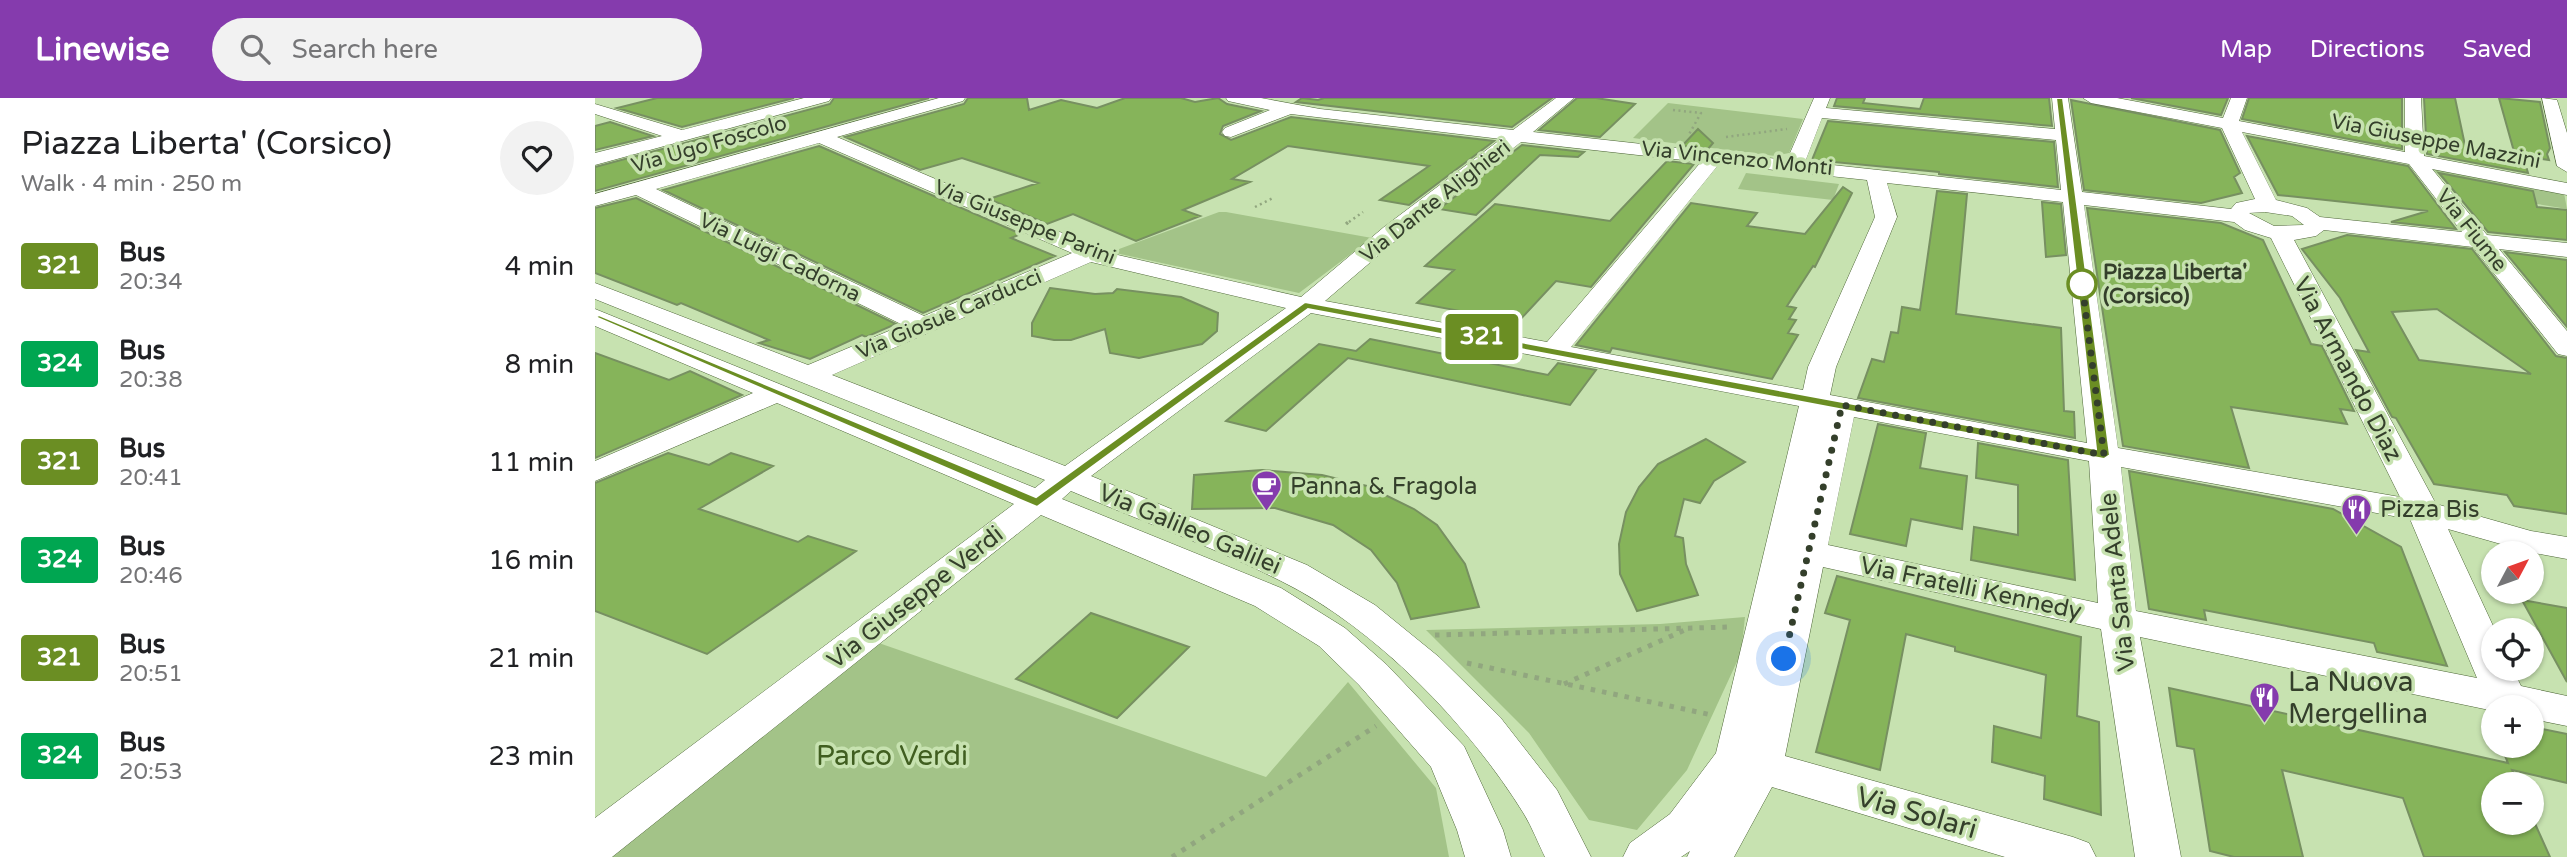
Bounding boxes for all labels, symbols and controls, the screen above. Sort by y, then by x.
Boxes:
search box [212,18,702,81]
text: Linewise [35,30,170,69]
icon: search [236,30,274,68]
text: Search here [292,34,438,65]
text: Map [2220,35,2272,64]
text: Directions [2310,35,2425,64]
text: Saved [2463,35,2532,64]
street label: Via Giuseppe Mazzini [2329,109,2543,174]
street label: Via Ugo Foscolo [629,110,790,179]
button: heart [500,121,574,195]
text: Piazza Liberta' (Corsico) [21,124,392,163]
street label: Via Dante Alighieri [1355,135,1516,268]
street label: Via Vincenzo Monti [1640,136,1834,181]
text: Walk · 4 min · 250 m [21,170,242,198]
street label: Via Giuseppe Parini [931,175,1119,270]
street label: Via Fiume [2431,184,2512,277]
street label: Via Luigi Cadorna [695,208,864,307]
text: Bus [119,237,165,268]
text: 321 [37,251,82,280]
text: 4 min [505,251,574,282]
place label: Piazza Liberta' (Corsico) [2103,260,2247,309]
street label: Via Giosuè Carducci [853,264,1046,365]
text: 20:34 [119,268,183,296]
marker: Piazza Liberta' (Corsico) [2067,269,2097,299]
street label: Via Armando Diaz [2287,272,2408,466]
line badge: 321 [1442,314,1522,360]
text: 321 [1459,322,1505,351]
text: Bus [119,335,165,366]
text: 324 [37,349,82,378]
text: 8 min [505,349,574,380]
text: 20:38 [119,366,183,394]
text: Bus [119,433,165,464]
text: 321 [37,447,82,476]
text: 11 min [488,447,574,478]
text: 20:41 [119,464,183,492]
cafe icon: Panna & Fragola [1250,469,1284,513]
place label: Panna & Fragola [1290,472,1478,501]
street label: Via Galileo Galilei [1094,478,1285,581]
street label: Via Santa Adele [2094,491,2141,673]
restaurant icon: Pizza Bis [2340,492,2374,536]
place label: Pizza Bis [2380,495,2479,524]
street label: Via Giuseppe Verdi [822,520,1009,675]
text: Bus [119,531,165,562]
north arrow [2481,541,2545,604]
map controls [2481,541,2544,835]
text: 324 [37,545,82,574]
text: 16 min [488,545,574,576]
street label: Via Fratelli Kennedy [1857,551,2084,626]
text: 20:46 [119,562,183,590]
button: locate [2481,618,2544,681]
text: Bus [119,629,165,660]
your location [1766,641,1801,676]
text: 321 [37,643,82,672]
text: 21 min [488,643,574,674]
text: 20:51 [119,660,183,688]
place label: La Nuova Mergellina [2288,665,2428,731]
restaurant icon: La Nuova Mergellina [2248,680,2282,724]
button: + [2481,695,2544,758]
text: Bus [119,727,165,758]
park label: Parco Verdi [816,739,968,773]
text: 324 [37,741,82,770]
text: 23 min [488,741,574,772]
text: 20:53 [119,758,183,786]
button: − [2481,772,2544,835]
street label: Via Solari [1853,780,1981,846]

